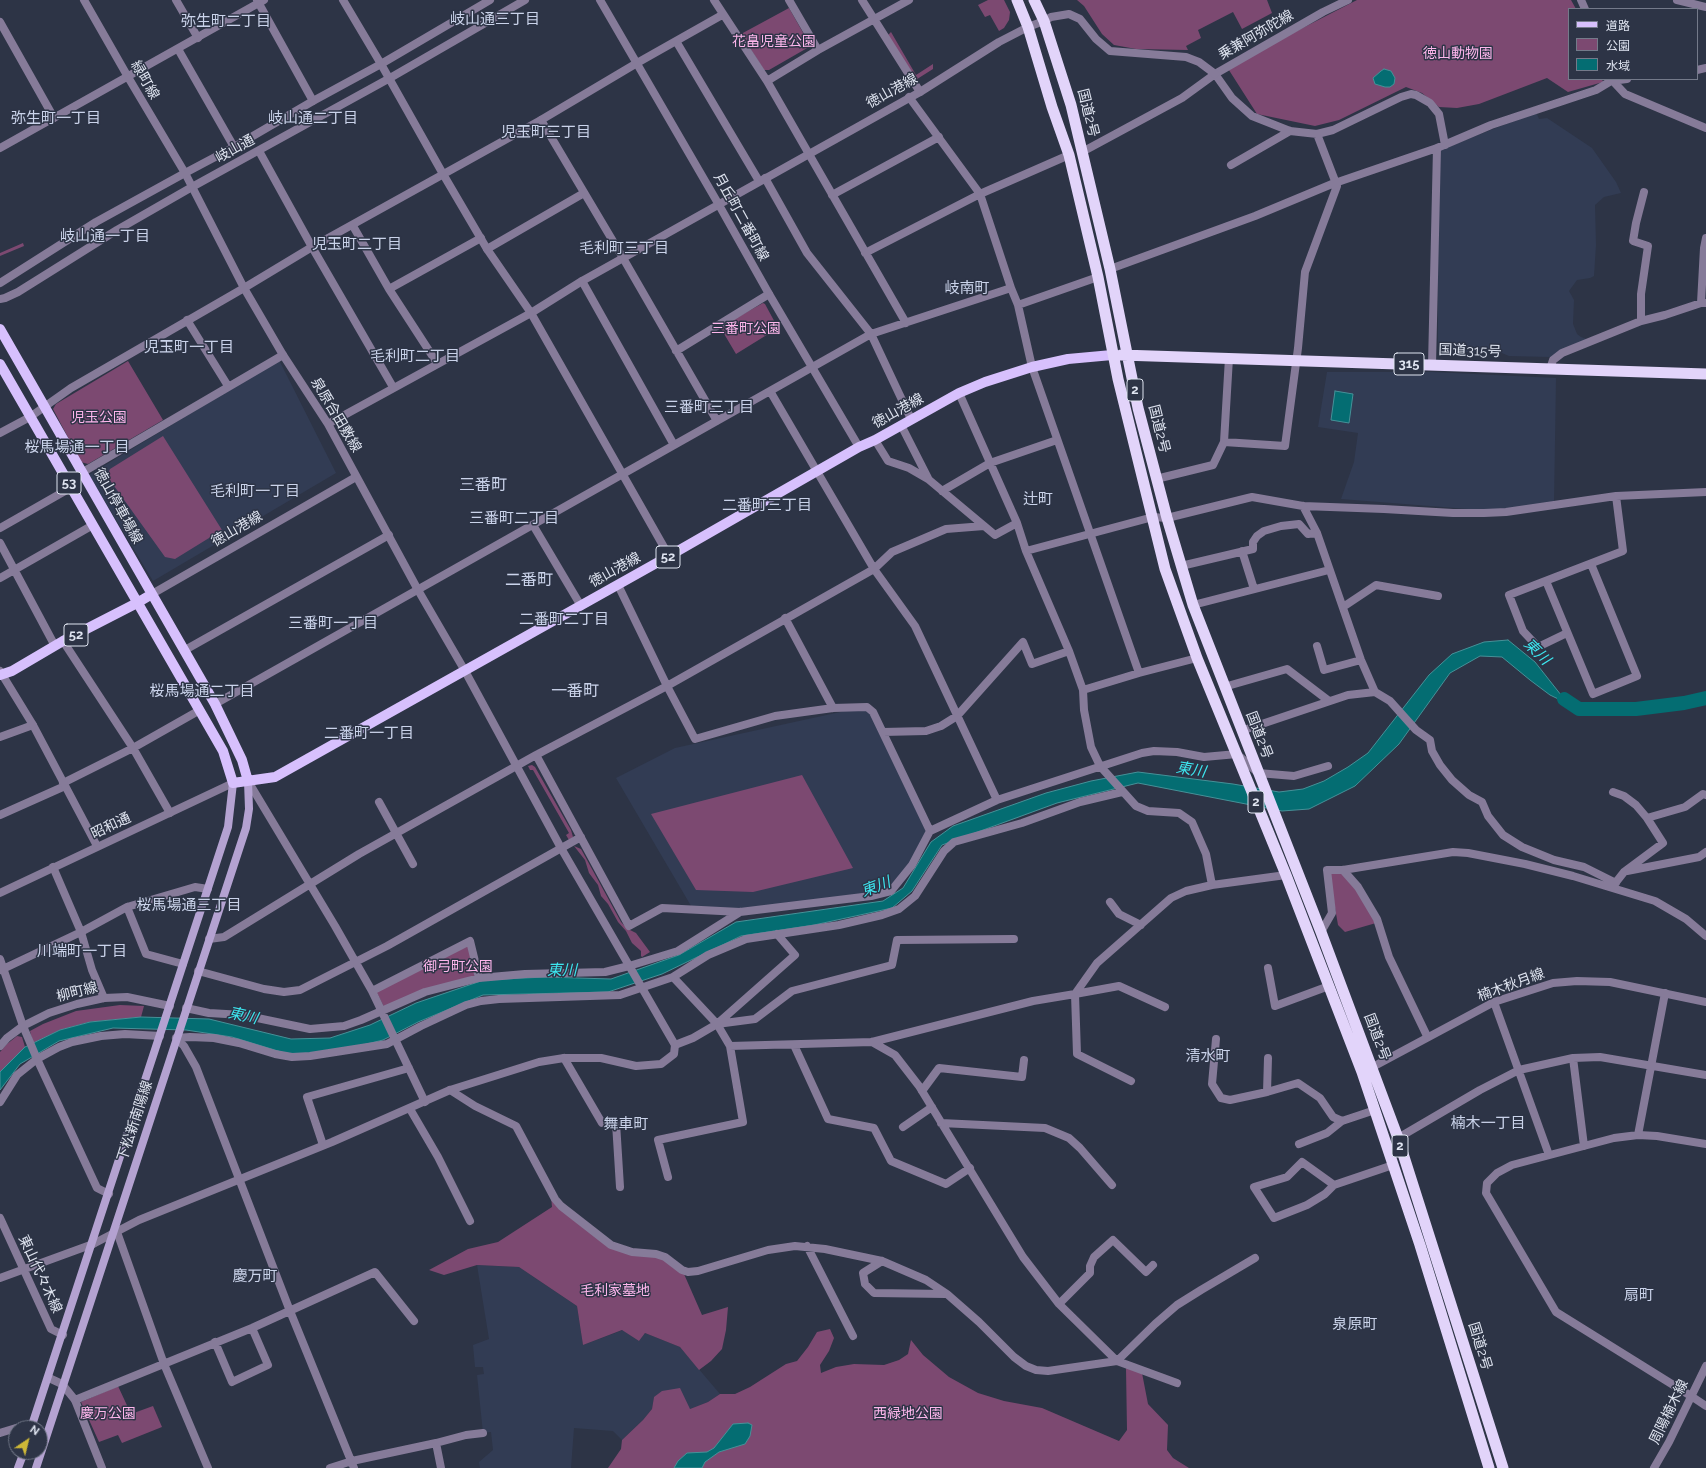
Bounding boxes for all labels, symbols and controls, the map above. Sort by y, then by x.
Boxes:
street label: 乗兼阿弥陀線 [1215,7,1297,63]
legend [1568,8,1698,80]
district label: 岐山通三丁目 [450,10,540,28]
district label: 弥生町二丁目 [181,12,271,30]
text: 道路 [1606,19,1630,33]
park label: 花畠児童公園 [732,34,816,50]
text: 公園 [1606,39,1630,53]
park label: 徳山動物園 [1423,46,1493,62]
street label: 緑町線 [127,58,163,102]
text: 水域 [1606,59,1630,73]
street label: 徳山港線 [863,70,921,112]
street label: 国道2号 [1074,87,1102,139]
district label: 弥生町一丁目 [11,109,101,127]
district label: 岐山通二丁目 [268,109,358,127]
district label: 児玉町三丁目 [501,123,591,141]
street label: 岐山通 [213,131,257,167]
street label: 月丘町二番町線 [710,170,772,264]
district label: 岐山通一丁目 [60,227,150,245]
district label: 児玉町二丁目 [312,235,402,253]
district label: 毛利町三丁目 [579,239,669,257]
district label: 岐南町 [945,279,989,297]
park label: 三番町公園 [711,321,781,337]
district label: 児玉町一丁目 [144,338,234,356]
street label: 国道315号 [1438,342,1502,360]
district label: 毛利町二丁目 [370,347,460,365]
road number: 315 [1394,353,1424,375]
street label: 泉原合田敷線 [307,375,365,455]
road number: 2 [1127,379,1143,401]
street label: 徳山港線 [869,390,927,432]
district label: 三番町三丁目 [664,398,754,416]
street label: 国道2号 [1145,403,1173,455]
park label: 児玉公園 [71,410,127,426]
district label: 桜馬場通一丁目 [25,438,129,456]
street label: 徳山停車場線 [90,465,146,547]
road number: 53 [57,472,81,494]
district label: 三番町 [459,475,507,495]
district label: 毛利町一丁目 [210,482,300,500]
district label: 辻町 [1023,490,1053,508]
district label: 二番町三丁目 [722,496,812,514]
street label: 徳山港線 [209,508,265,550]
district label: 三番町二丁目 [469,509,559,527]
road number: 52 [656,546,680,568]
street label: 徳山港線 [586,549,644,591]
district label: 二番町 [505,570,553,590]
district label: 二番町二丁目 [519,610,609,628]
district label: 三番町一丁目 [288,614,378,632]
road number: 52 [64,624,88,646]
water label: 東川 [1520,635,1554,669]
district label: 一番町 [551,681,599,701]
district label: 桜馬場通二丁目 [150,682,254,700]
street label: 国道2号 [1242,709,1276,761]
district label: 二番町一丁目 [324,724,414,742]
water label: 東川 [1175,759,1207,781]
road number: 2 [1248,791,1264,813]
street label: 昭和通 [88,810,134,842]
water label: 東川 [859,873,893,901]
district label: 桜馬場通三丁目 [137,896,241,914]
district label: 川端町一丁目 [37,942,127,960]
park label: 御弓町公園 [423,959,493,975]
water label: 東川 [547,961,577,979]
street label: 楠木秋月線 [1475,965,1547,1005]
street label: 柳町線 [55,979,99,1005]
water label: 東川 [226,1004,260,1028]
street label: 国道2号 [1360,1011,1394,1063]
district label: 清水町 [1186,1047,1230,1065]
street label: 下松新南陽線 [114,1078,156,1164]
district label: 楠木一丁目 [1451,1114,1525,1132]
district label: 舞車町 [604,1115,648,1133]
road number: 2 [1392,1135,1408,1157]
street label: 東山代々木線 [15,1232,65,1316]
district label: 慶万町 [233,1267,277,1285]
park label: 毛利家墓地 [580,1283,650,1299]
district label: 扇町 [1624,1286,1654,1304]
district label: 泉原町 [1333,1315,1377,1333]
street label: 国道2号 [1465,1320,1495,1372]
street label: 周陽楠木線 [1646,1377,1692,1447]
park label: 慶万公園 [80,1406,136,1422]
park label: 西緑地公園 [873,1406,943,1422]
north arrow [8,1420,48,1460]
text: N [27,1423,42,1438]

